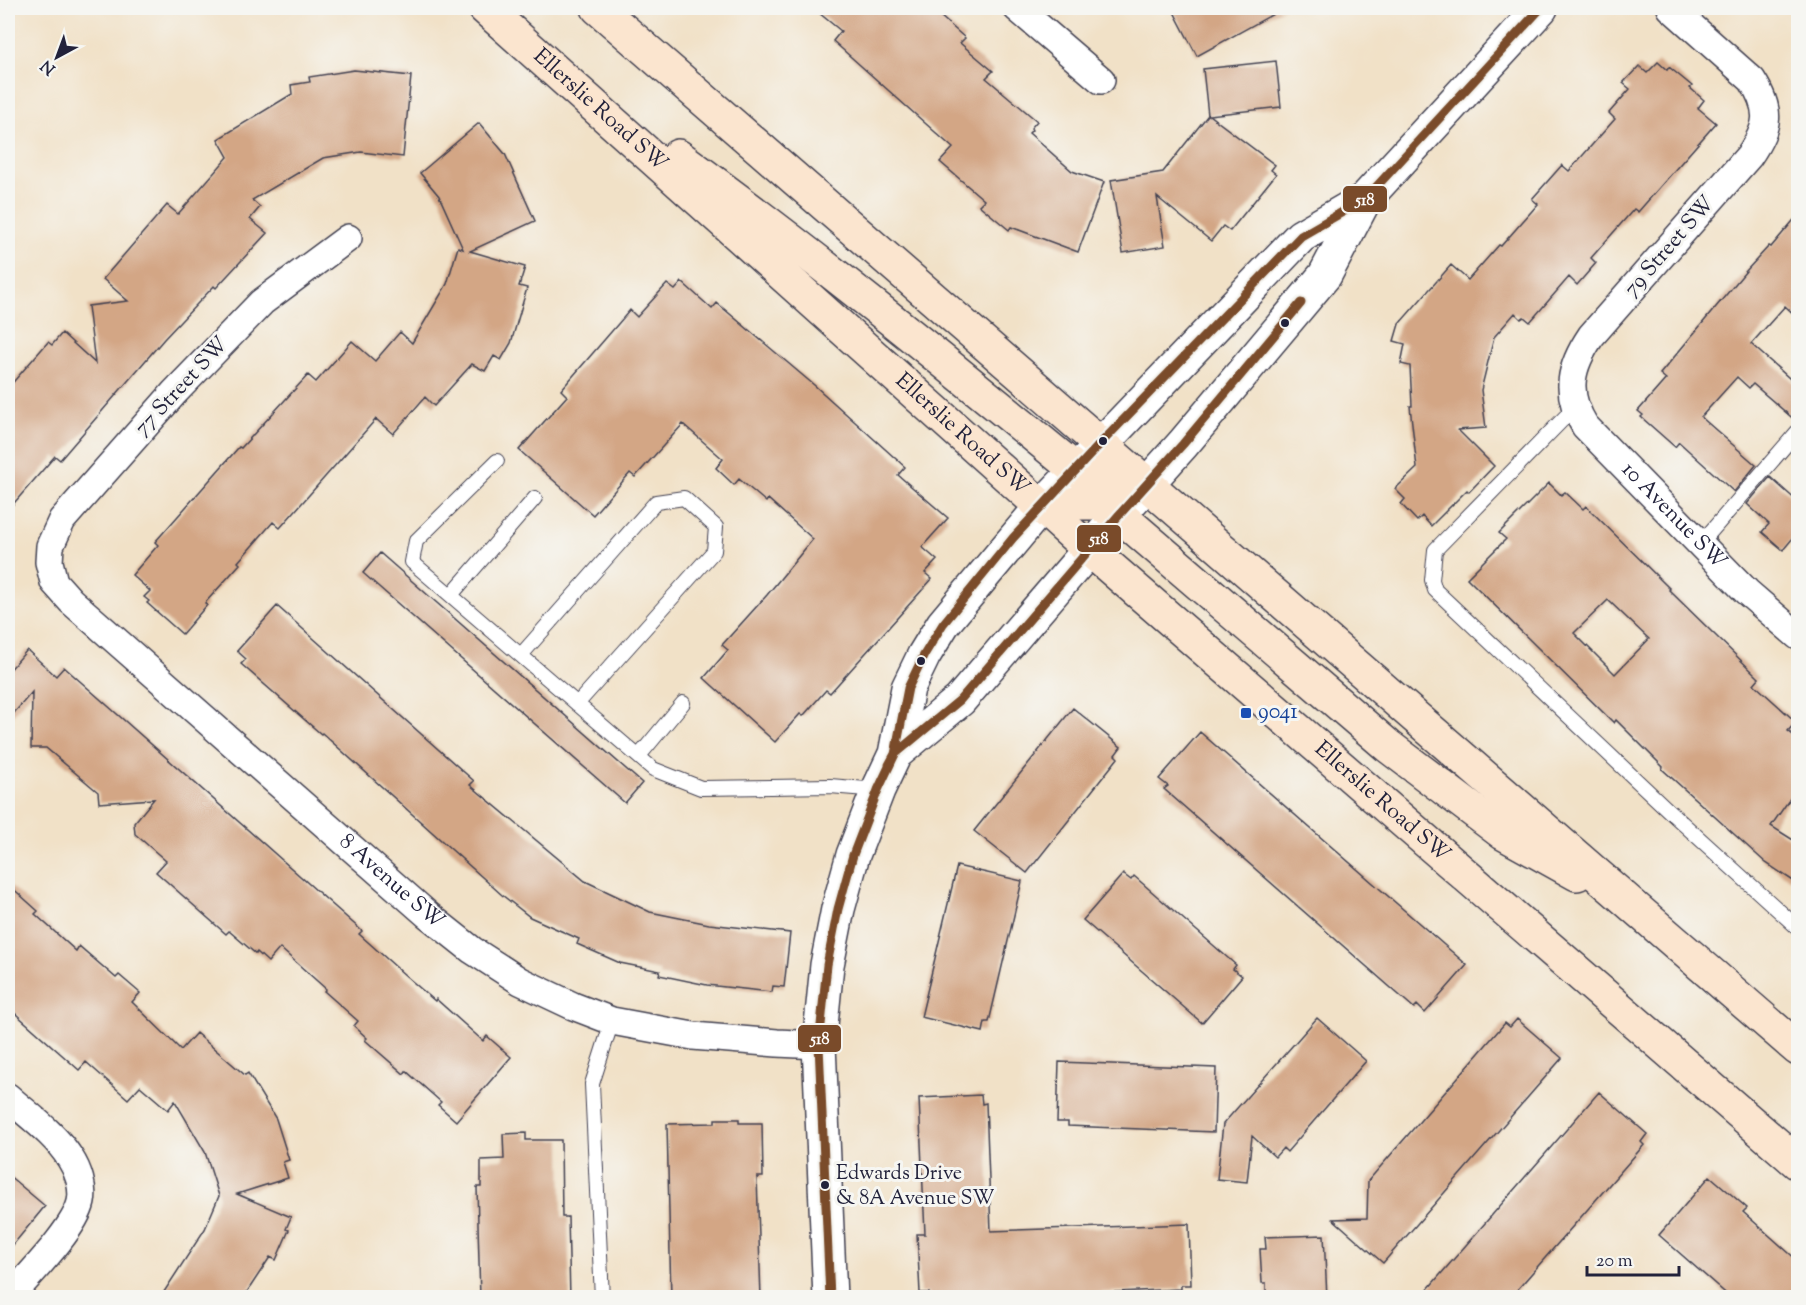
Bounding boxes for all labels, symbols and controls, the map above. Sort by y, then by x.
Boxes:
north arrow [27,27,87,87]
street label: Ellerslie Road SW [525,42,674,180]
text: N [36,53,61,79]
line badge: 518 [1342,185,1388,213]
street label: 79 Street SW [1617,189,1723,305]
text: 518 [1354,190,1374,213]
unlabelled marker [1279,317,1291,329]
street label: 77 Street SW [128,330,236,444]
street label: Ellerslie Road SW [887,366,1036,504]
unlabelled marker [1097,435,1109,447]
street label: 10 Avenue SW [1613,455,1733,577]
line badge: 518 [1076,524,1122,553]
text: 518 [1088,529,1108,552]
unlabelled marker [915,655,927,667]
place label: 9041 [1258,697,1298,729]
marker: 9041 [1239,706,1253,720]
street label: Ellerslie Road SW [1306,734,1457,871]
street label: 8 Avenue SW [331,827,451,938]
line badge: 518 [797,1024,842,1053]
text: 518 [809,1029,829,1052]
place label: Edwards Drive & 8A Avenue SW [836,1160,994,1214]
marker: Edwards Drive & 8A Avenue SW [819,1179,831,1191]
scale bar [1587,1239,1678,1277]
text: 20 m [1596,1249,1633,1275]

